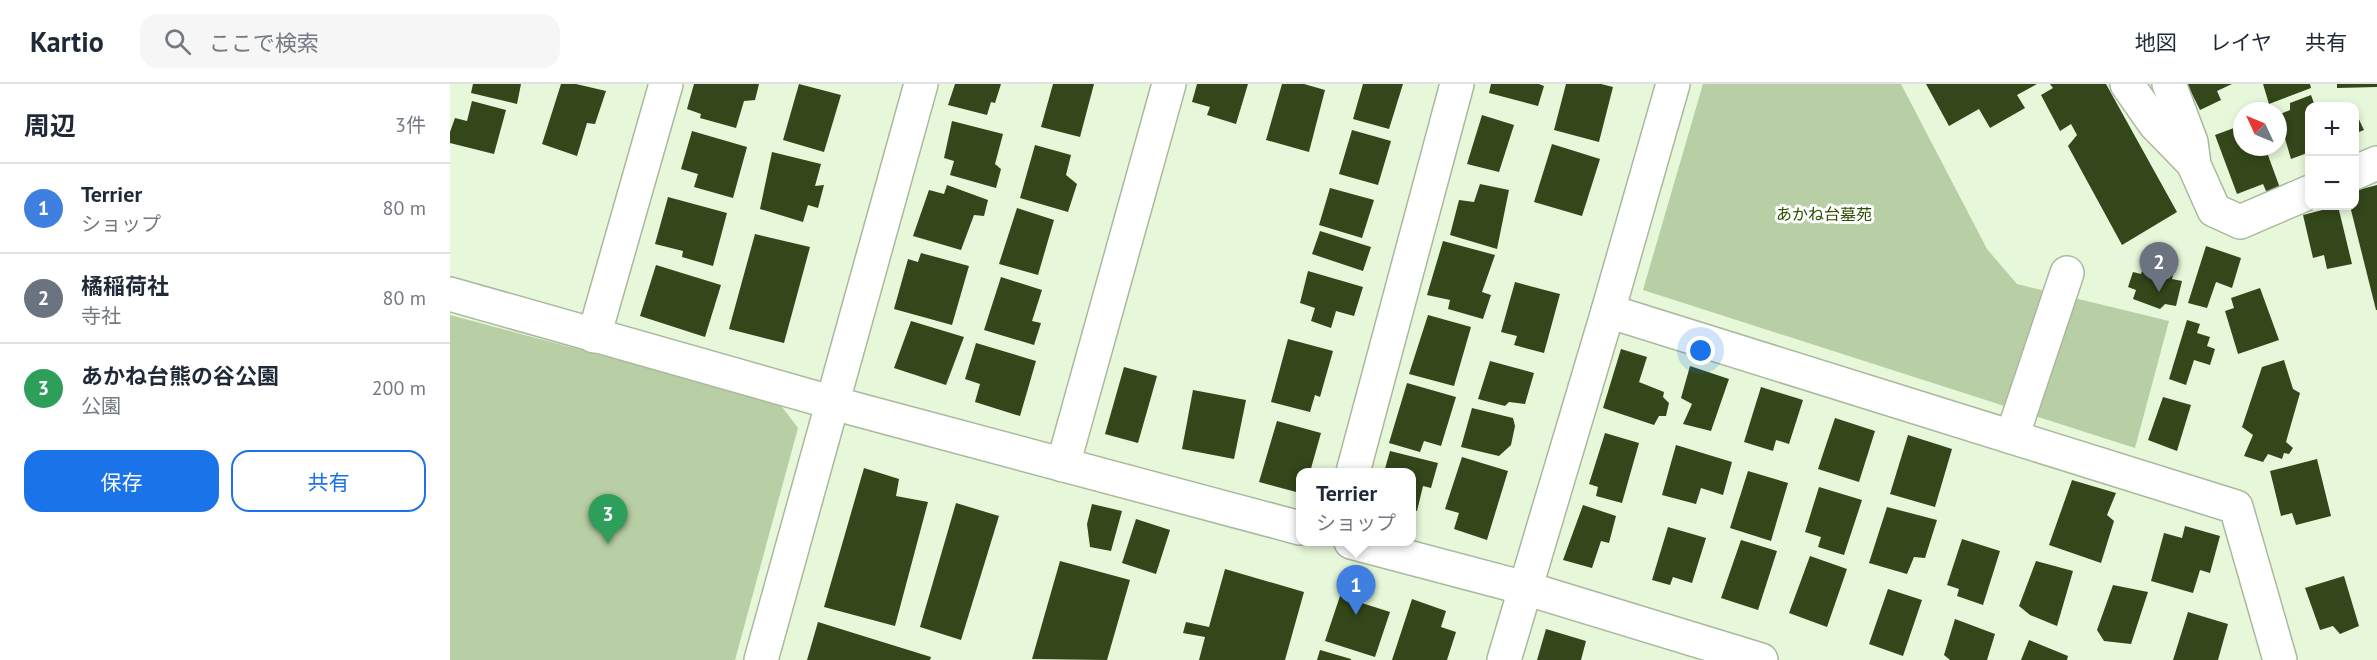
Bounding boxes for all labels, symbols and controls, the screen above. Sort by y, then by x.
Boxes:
search box [140,14,560,68]
text: Kartio [30,23,104,60]
icon: search [161,25,194,58]
text: ここで検索 [209,29,319,57]
text: 地図 [2135,29,2177,56]
text: レイヤ [2210,29,2272,56]
text: 共有 [2305,29,2347,56]
north arrow [2233,102,2287,156]
map controls [2305,102,2359,210]
button: + [2305,102,2359,156]
text: 周辺 [24,109,76,142]
text: 3件 [395,112,426,138]
button: − [2305,156,2359,210]
text: Terrier [81,180,142,208]
text: 1 [38,195,49,221]
text: 80 m [383,195,426,221]
park label: あかね台墓苑 [1776,204,1872,224]
text: ショップ [81,211,161,237]
pin: 2 [2140,242,2178,292]
text: 橘稲荷社 [81,272,169,300]
text: 2 [38,285,49,311]
text: 80 m [383,285,426,311]
text: 寺社 [81,303,121,329]
your location [1686,336,1715,365]
text: あかね台熊の谷公園 [81,362,279,390]
text: 3 [38,375,49,401]
text: 200 m [372,375,426,401]
text: 公園 [81,393,121,419]
button: 保存 [24,450,219,512]
button: 共有 [231,450,426,512]
popup [1296,468,1416,546]
text: Terrier [1316,479,1377,507]
pin: 3 [588,494,628,544]
text: ショップ [1316,510,1396,536]
pin: 1 [1336,566,1376,615]

